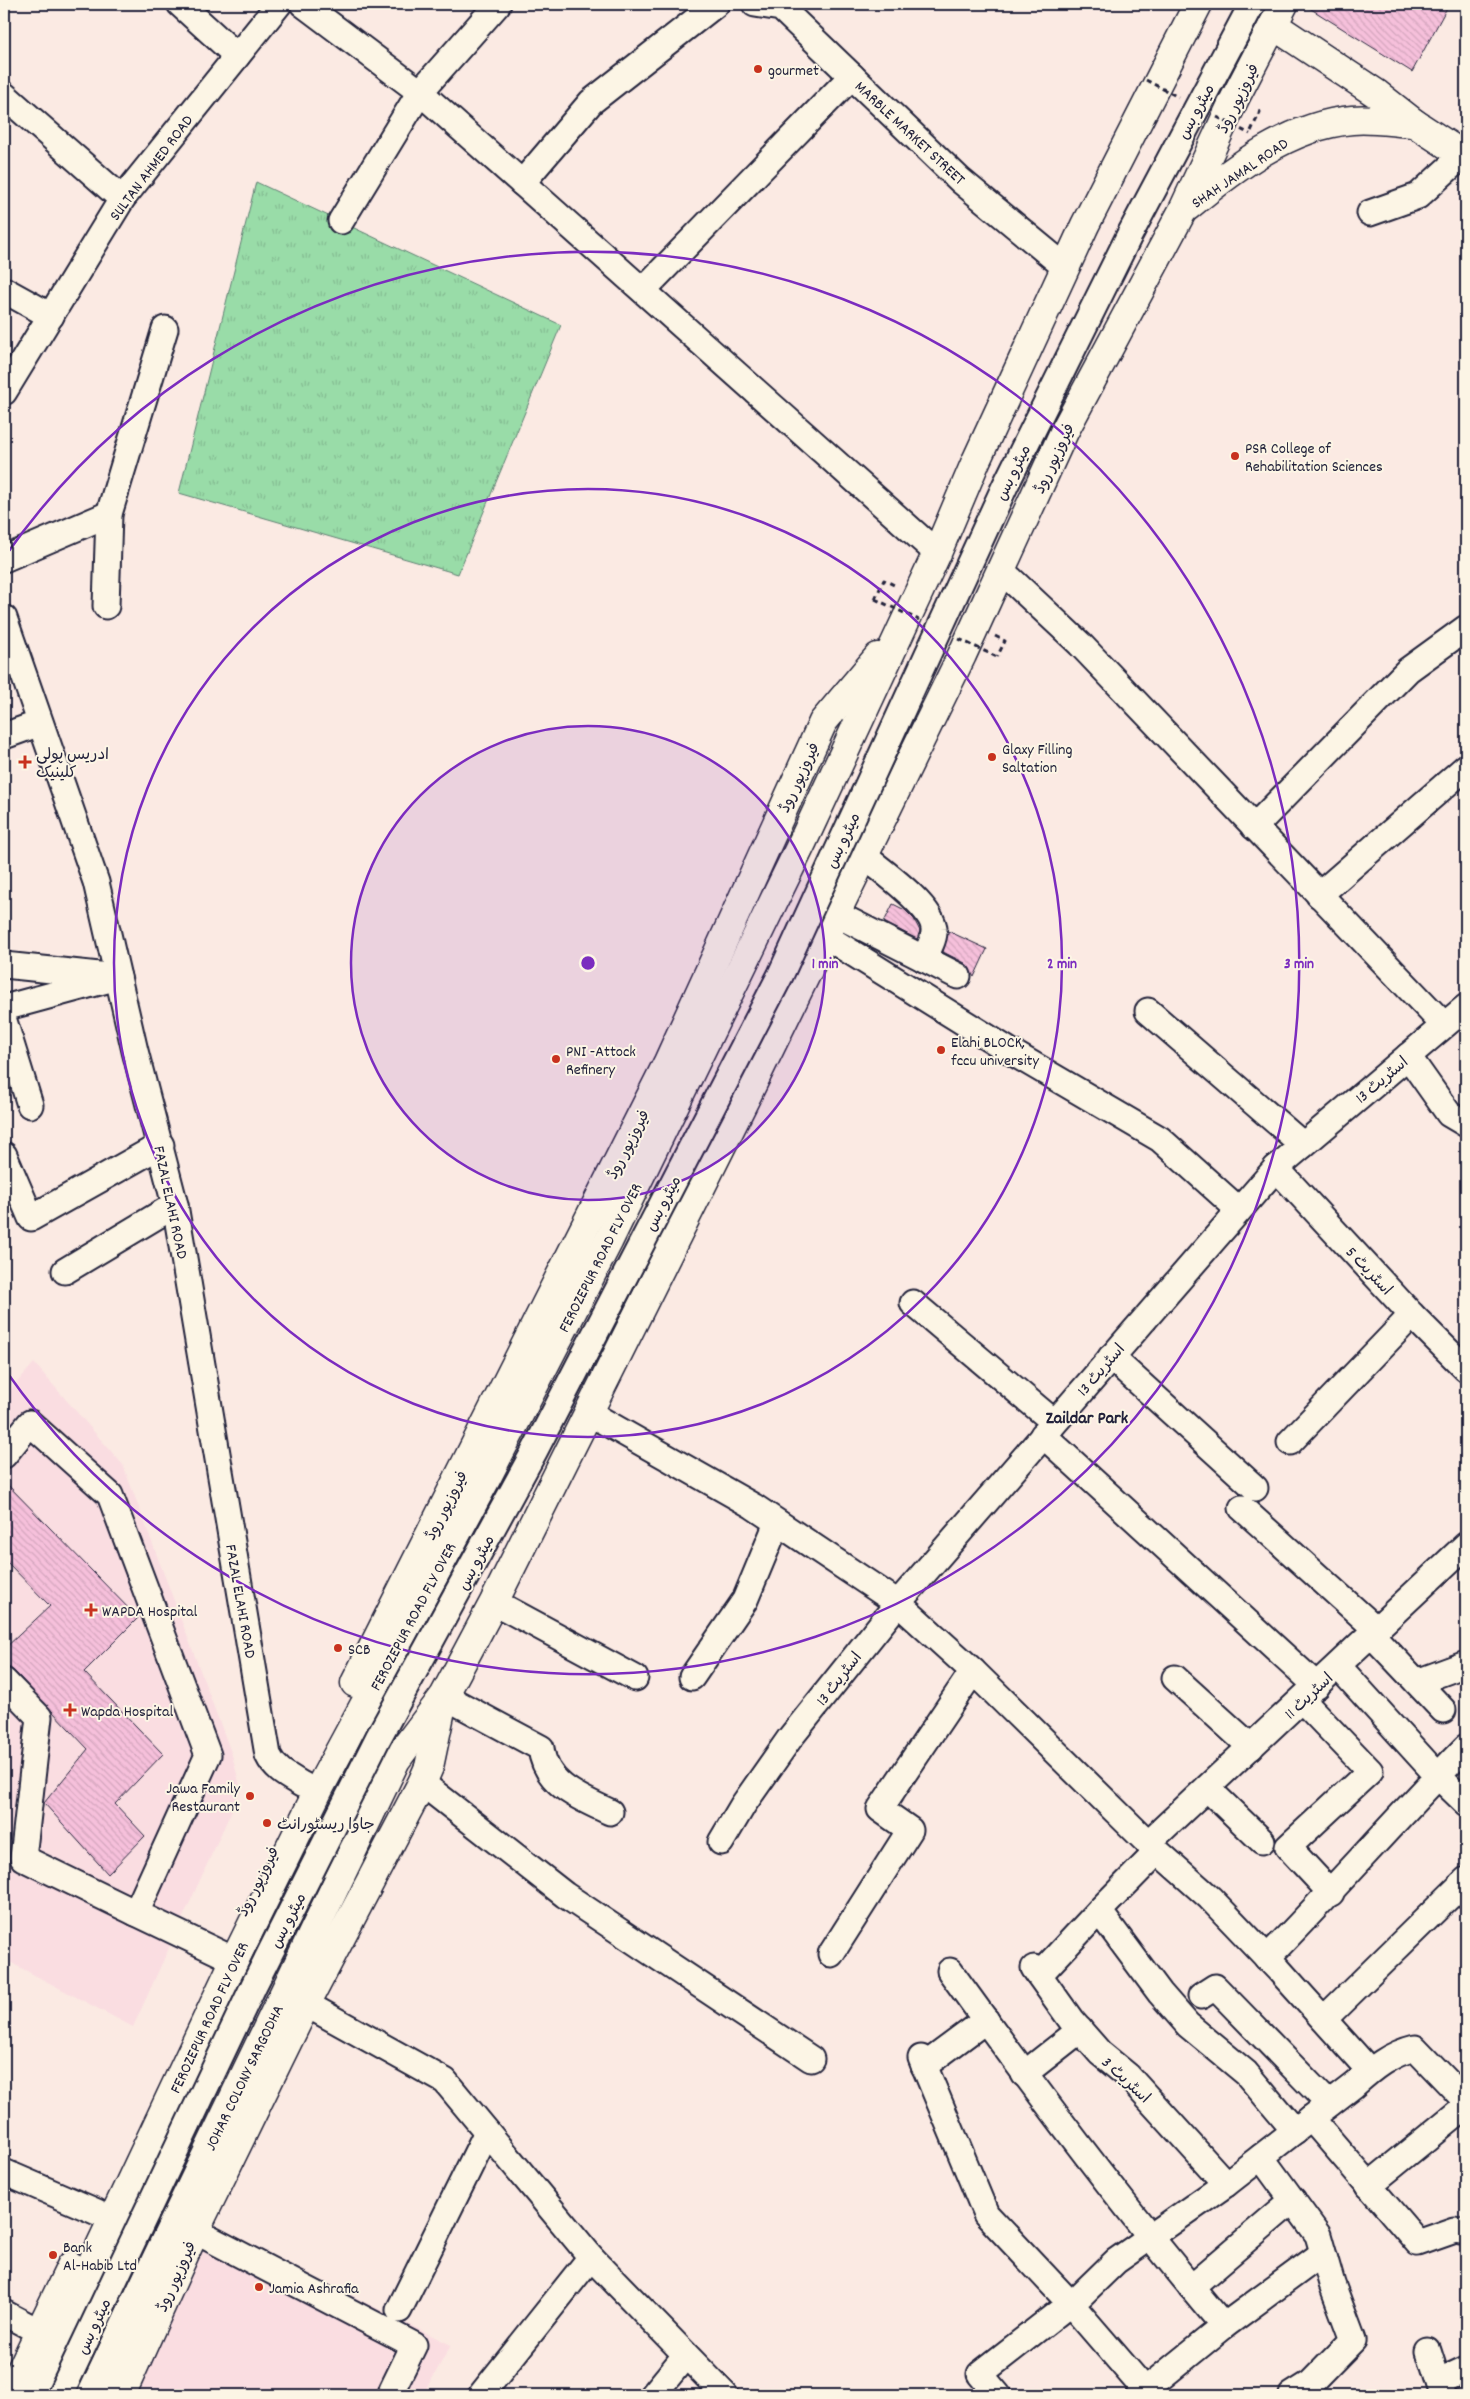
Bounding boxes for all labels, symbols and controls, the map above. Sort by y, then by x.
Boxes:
place label: gourmet [768,60,819,83]
street label: فیروزپور روڈ [1212,60,1266,138]
marker: gourmet [752,63,764,75]
street label: MARBLE MARKET STREET [849,76,970,192]
street label: میٹرو بس [1173,80,1221,144]
street label: SULTAN AHMED ROAD [104,111,200,226]
street label: SHAH JAMAL ROAD [1187,133,1294,215]
street label: فیروزپور روڈ [1029,420,1082,498]
place label: PSR College of Rehabilitation Sciences [1245,438,1383,479]
street label: میٹرو بس [991,441,1038,505]
marker: PSR College of Rehabilitation Sciences [1229,450,1241,462]
street label: فیروزپور روڈ [774,739,827,817]
place label: Glaxy Filling Saltation [1002,739,1072,780]
place label: ادریس پولی کلینیک [36,744,109,785]
marker: Glaxy Filling Saltation [986,751,998,763]
marker: ادریس پولی کلینیک [18,755,32,769]
street label: میٹرو بس [821,809,867,873]
centre of rings [579,954,597,972]
text: 1 min [812,954,838,976]
text: 2 min [1047,954,1077,976]
text: 3 min [1284,954,1314,976]
place label: Elahi BLOCK, fccu university [951,1032,1039,1073]
place label: PNI -Attock Refinery [566,1041,636,1082]
marker: Elahi BLOCK, fccu university [935,1044,947,1056]
street label: اسٹریٹ 13 [1351,1052,1414,1110]
marker: PNI -Attock Refinery [550,1053,562,1065]
street label: فیروزپور روڈ [602,1106,657,1184]
street label: FAZAL ELAHI ROAD [146,1144,193,1261]
street label: میٹرو بس [640,1172,688,1236]
street label: FEROZEPUR ROAD FLY OVER [554,1179,649,1337]
street label: اسٹریٹ 5 [1339,1242,1397,1301]
street label: اسٹریٹ 13 [1073,1339,1131,1402]
district label: Zaildar Park [1046,1407,1129,1432]
street label: فیروزپور روڈ [420,1467,475,1545]
street label: میٹرو بس [453,1531,501,1595]
street label: FEROZEPUR ROAD FLY OVER [365,1539,463,1695]
street label: FAZAL ELAHI ROAD [218,1543,261,1660]
place label: WAPDA Hospital [102,1601,198,1624]
marker: WAPDA Hospital [84,1603,98,1617]
place label: SCB [348,1639,371,1662]
marker: SCB [332,1642,344,1654]
street label: اسٹریٹ 13 [811,1648,868,1711]
street label: اسٹریٹ 11 [1280,1668,1339,1726]
place label: Wapda Hospital [81,1701,173,1724]
marker: Wapda Hospital [63,1703,77,1717]
place label: Jawa Family Restaurant [166,1778,241,1819]
marker: Jawa Family Restaurant [244,1790,256,1802]
place label: جاوا ریسٹورانٹ [277,1814,375,1837]
marker: جاوا ریسٹورانٹ [261,1817,273,1829]
street label: فیروزپور روڈ [232,1843,286,1921]
street label: میٹرو بس [265,1889,313,1953]
street label: FEROZEPUR ROAD FLY OVER [165,1938,256,2098]
street label: JOHAR COLONY SARGODHA [200,2001,291,2155]
street label: اسٹریٹ 3 [1096,2052,1155,2110]
place label: Bank Al-Habib Ltd [63,2237,137,2278]
street label: فیروزپور روڈ [151,2238,203,2316]
marker: Bank Al-Habib Ltd [47,2249,59,2261]
place label: Jamia Ashrafia [269,2278,359,2301]
marker: Jamia Ashrafia [253,2281,265,2293]
street label: میٹرو بس [72,2295,118,2359]

